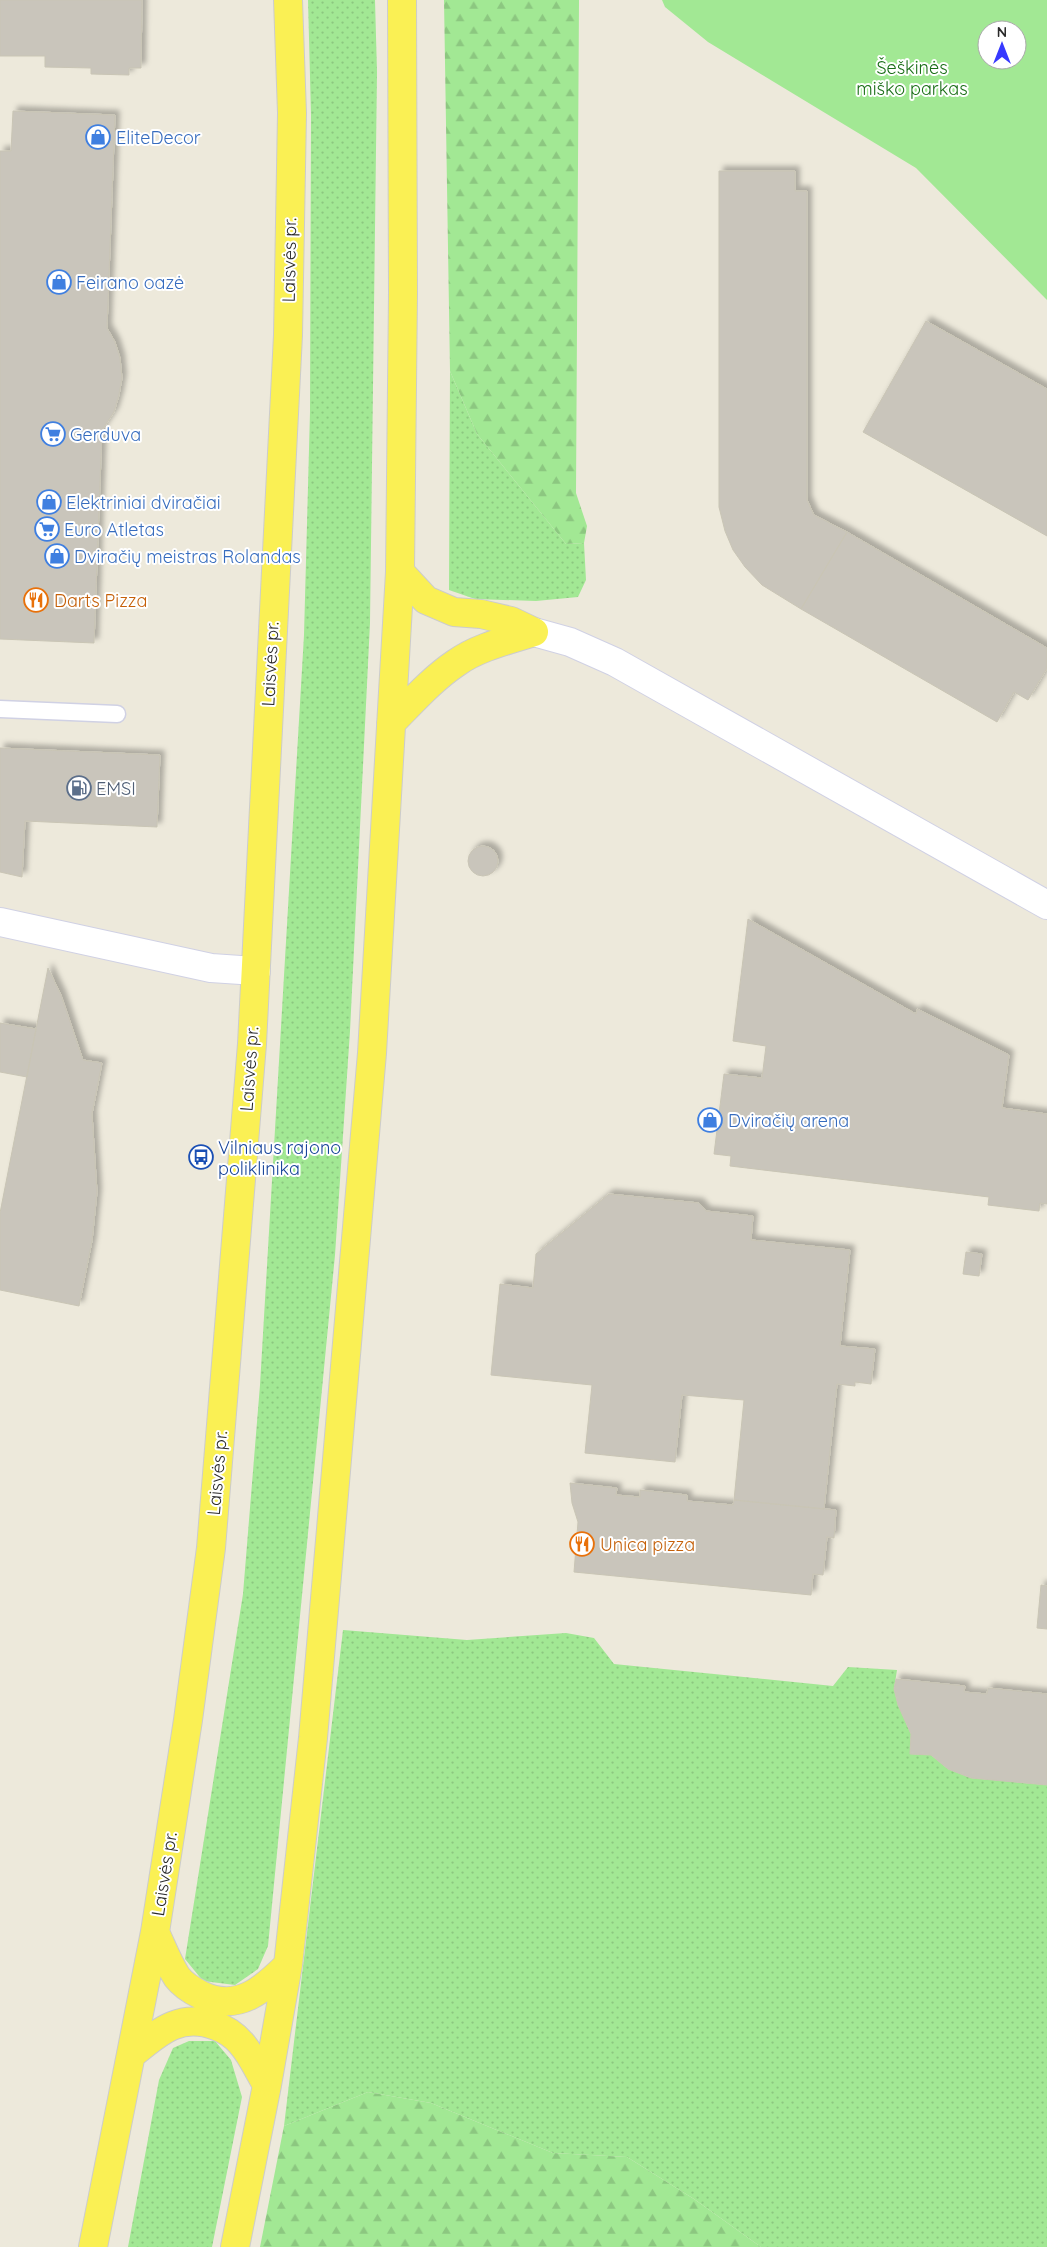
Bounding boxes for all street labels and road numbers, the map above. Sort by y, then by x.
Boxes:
street label: Laisvės pr. [277,217,301,303]
street label: Laisvės pr. [256,621,284,707]
street label: Laisvės pr. [235,1026,263,1112]
street label: Laisvės pr. [202,1430,232,1516]
street label: Laisvės pr. [146,1830,182,1918]

